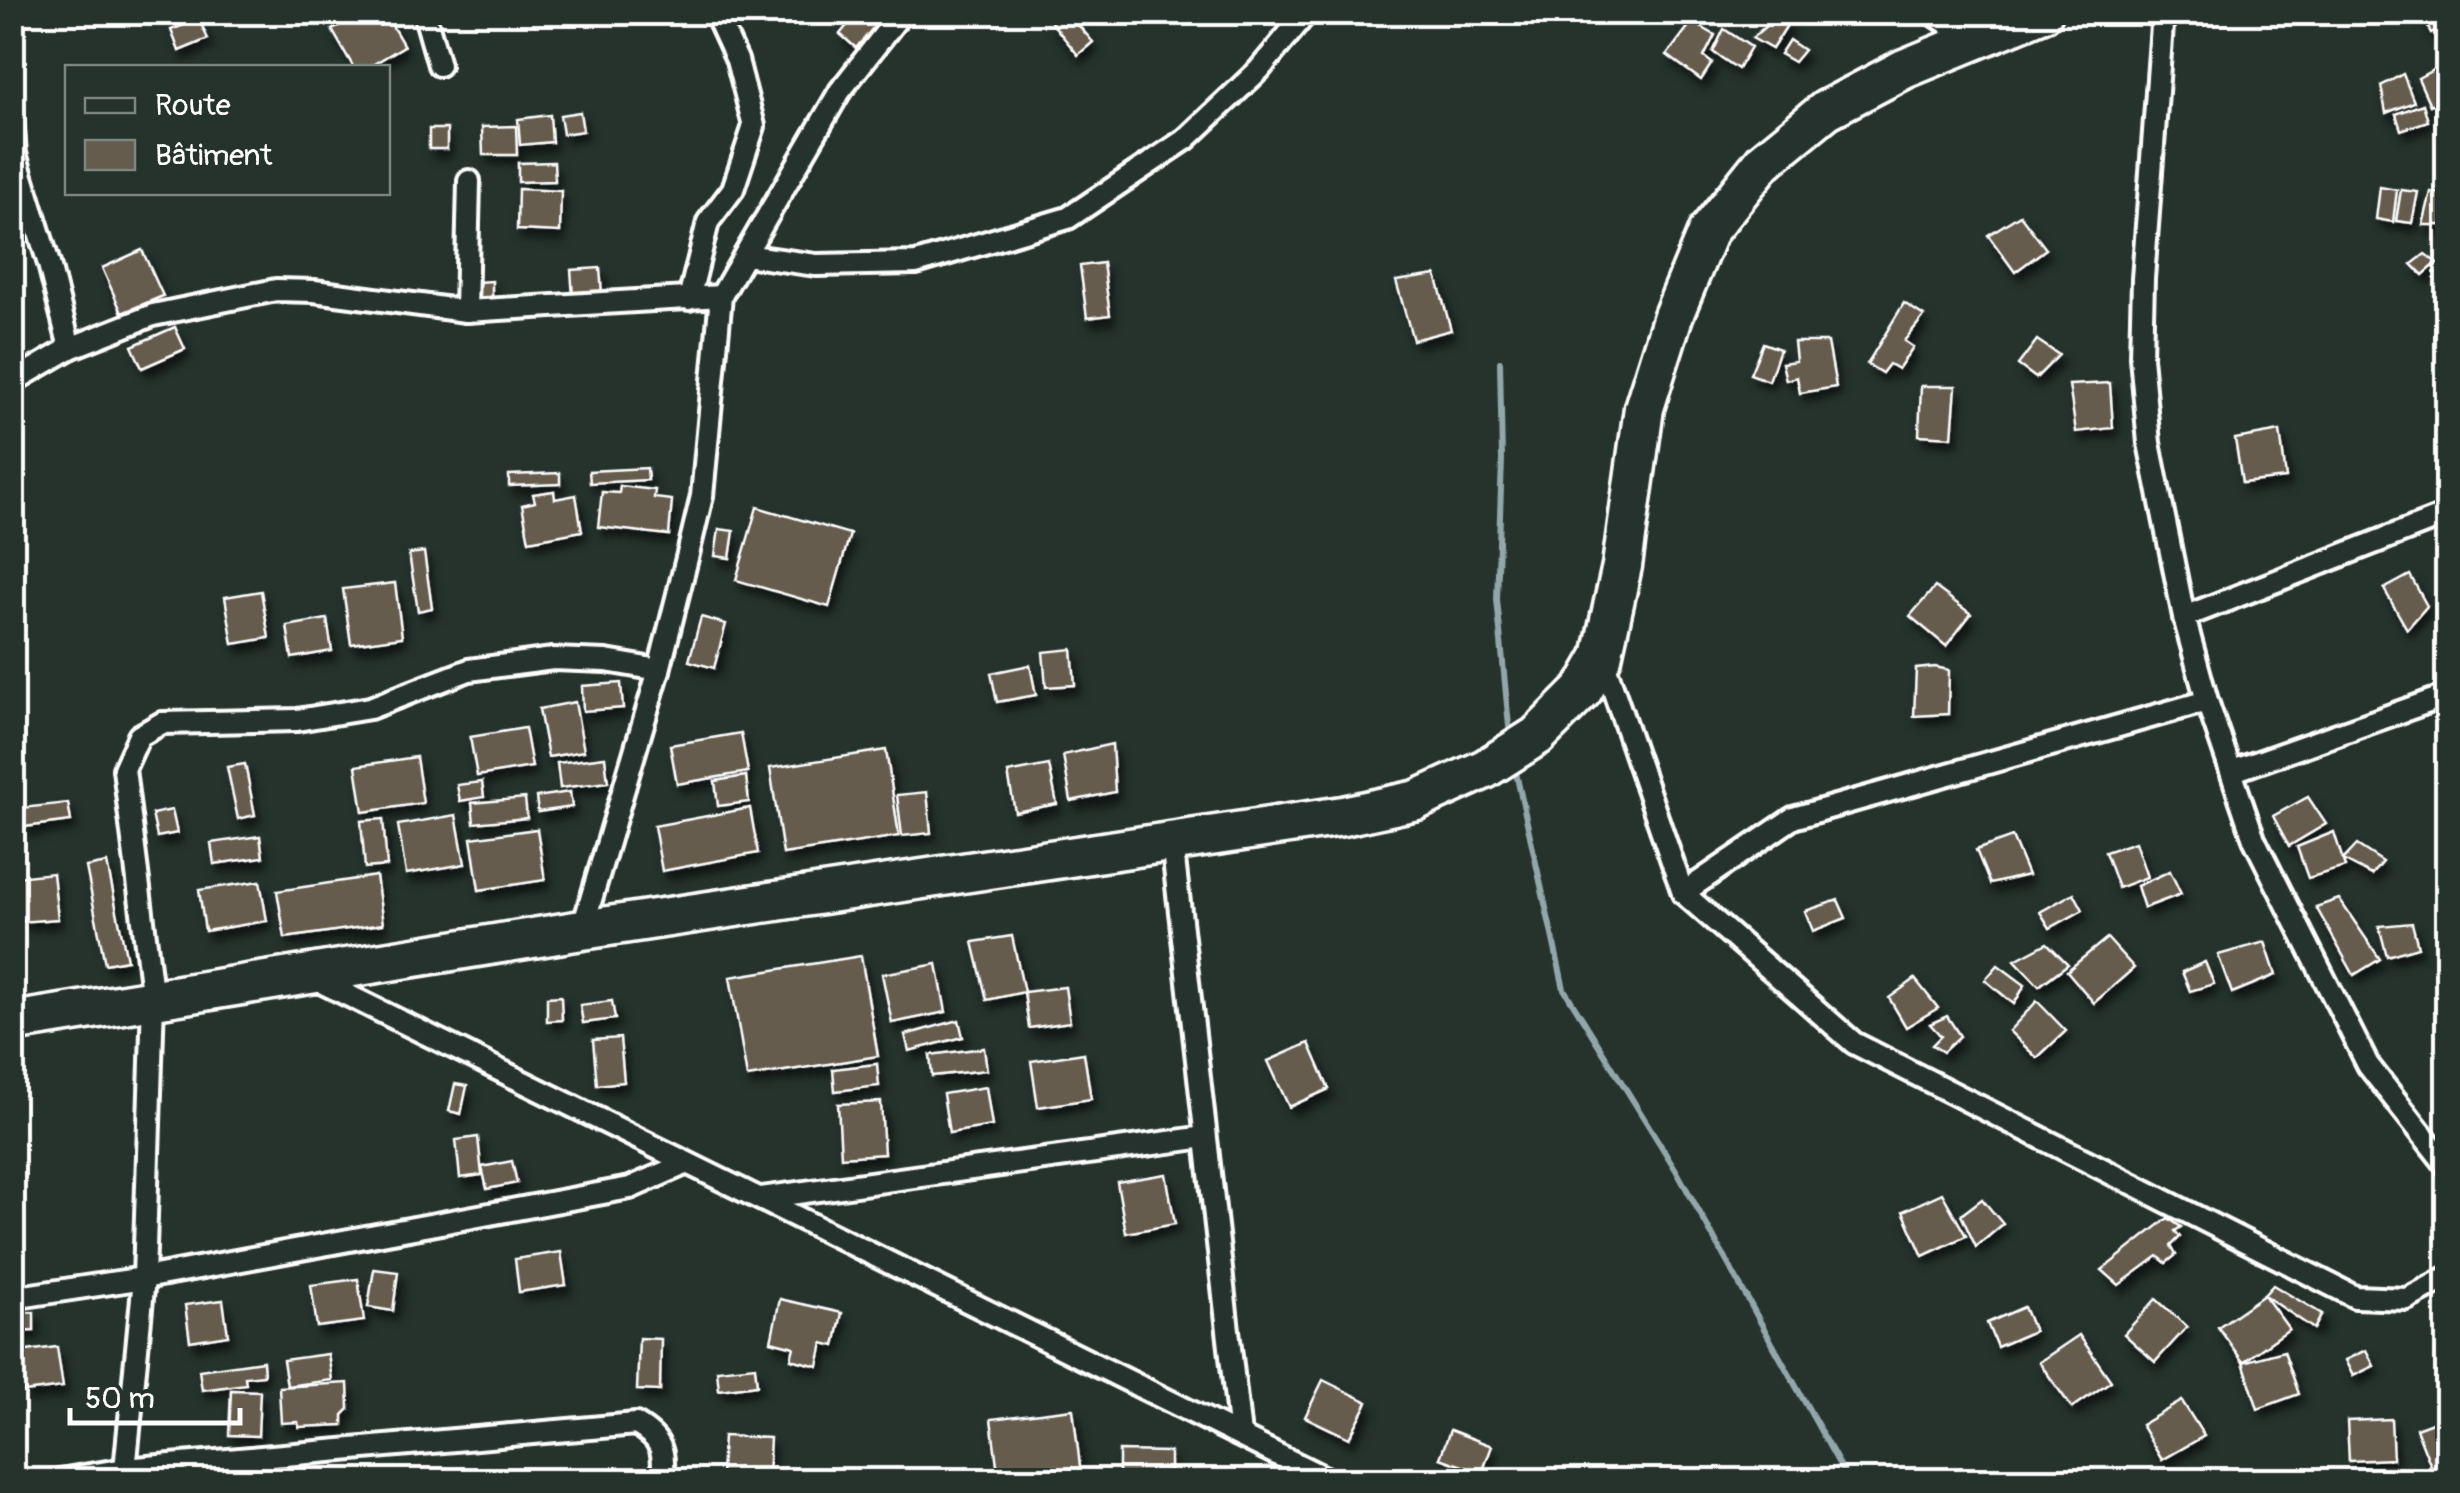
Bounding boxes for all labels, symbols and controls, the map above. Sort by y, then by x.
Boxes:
legend [65,65,390,195]
text: Route [155,87,231,124]
text: Bâtiment [155,137,273,174]
scale bar [70,1363,240,1425]
text: 50 m [85,1380,155,1417]

